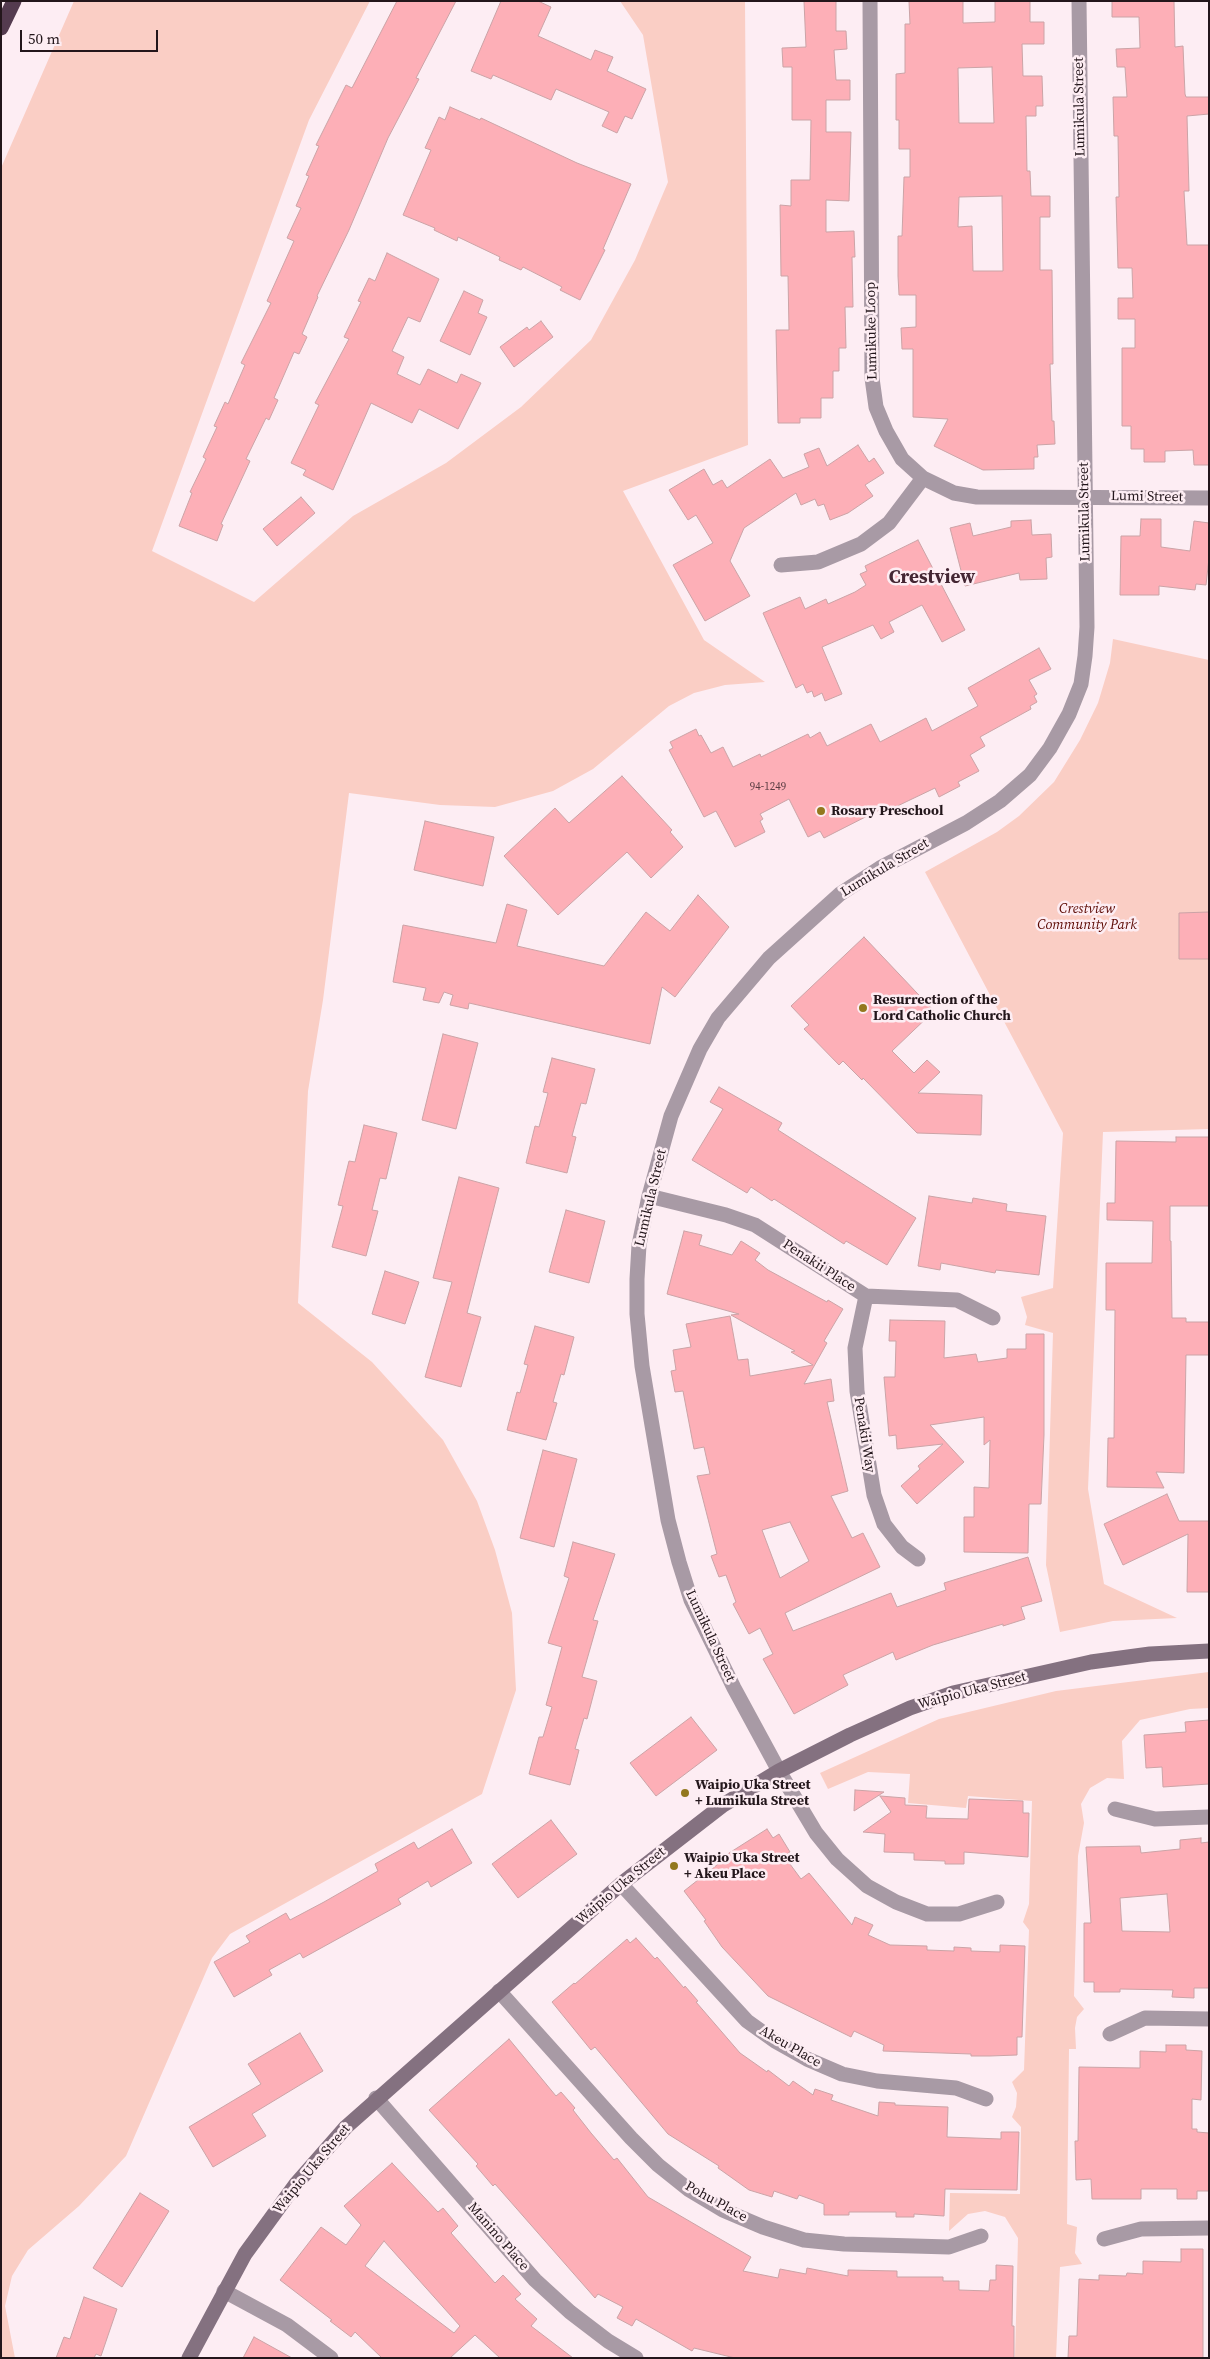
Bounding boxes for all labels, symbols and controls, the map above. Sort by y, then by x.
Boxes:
scale bar [22,20,160,52]
text: 50 m [28,28,60,49]
street label: Lumikula Street [1071,57,1089,157]
street label: Lumikuke Loop [863,282,881,380]
street label: Lumikula Street [1076,462,1094,562]
street label: Lumi Street [1111,488,1183,506]
district label: Crestview [889,567,975,589]
house number: 94-1249 [750,780,786,794]
place label: Rosary Preschool [831,803,943,819]
marker: Rosary Preschool [815,805,827,817]
street label: Lumikula Street [838,835,932,901]
park label: Crestview Community Park [1037,901,1137,934]
place label: Resurrection of the Lord Catholic Church [873,992,1011,1024]
marker: Resurrection of the Lord Catholic Church [857,1002,869,1014]
street label: Lumikula Street [632,1148,670,1248]
street label: Penakii Place [779,1236,859,1296]
street label: Penakii Way [850,1396,878,1474]
street label: Lumikula Street [681,1587,739,1685]
street label: Waipio Uka Street [916,1668,1028,1714]
place label: Waipio Uka Street + Lumikula Street [695,1777,811,1810]
marker: Waipio Uka Street + Lumikula Street [679,1787,691,1799]
street label: Waipio Uka Street [573,1844,669,1928]
place label: Waipio Uka Street + Akeu Place [684,1850,800,1882]
marker: Waipio Uka Street + Akeu Place [668,1860,680,1872]
street label: Akeu Place [756,2023,824,2071]
street label: Waipio Uka Street [270,2121,354,2217]
street label: Pohu Place [682,2178,750,2226]
street label: Manino Place [464,2199,532,2275]

